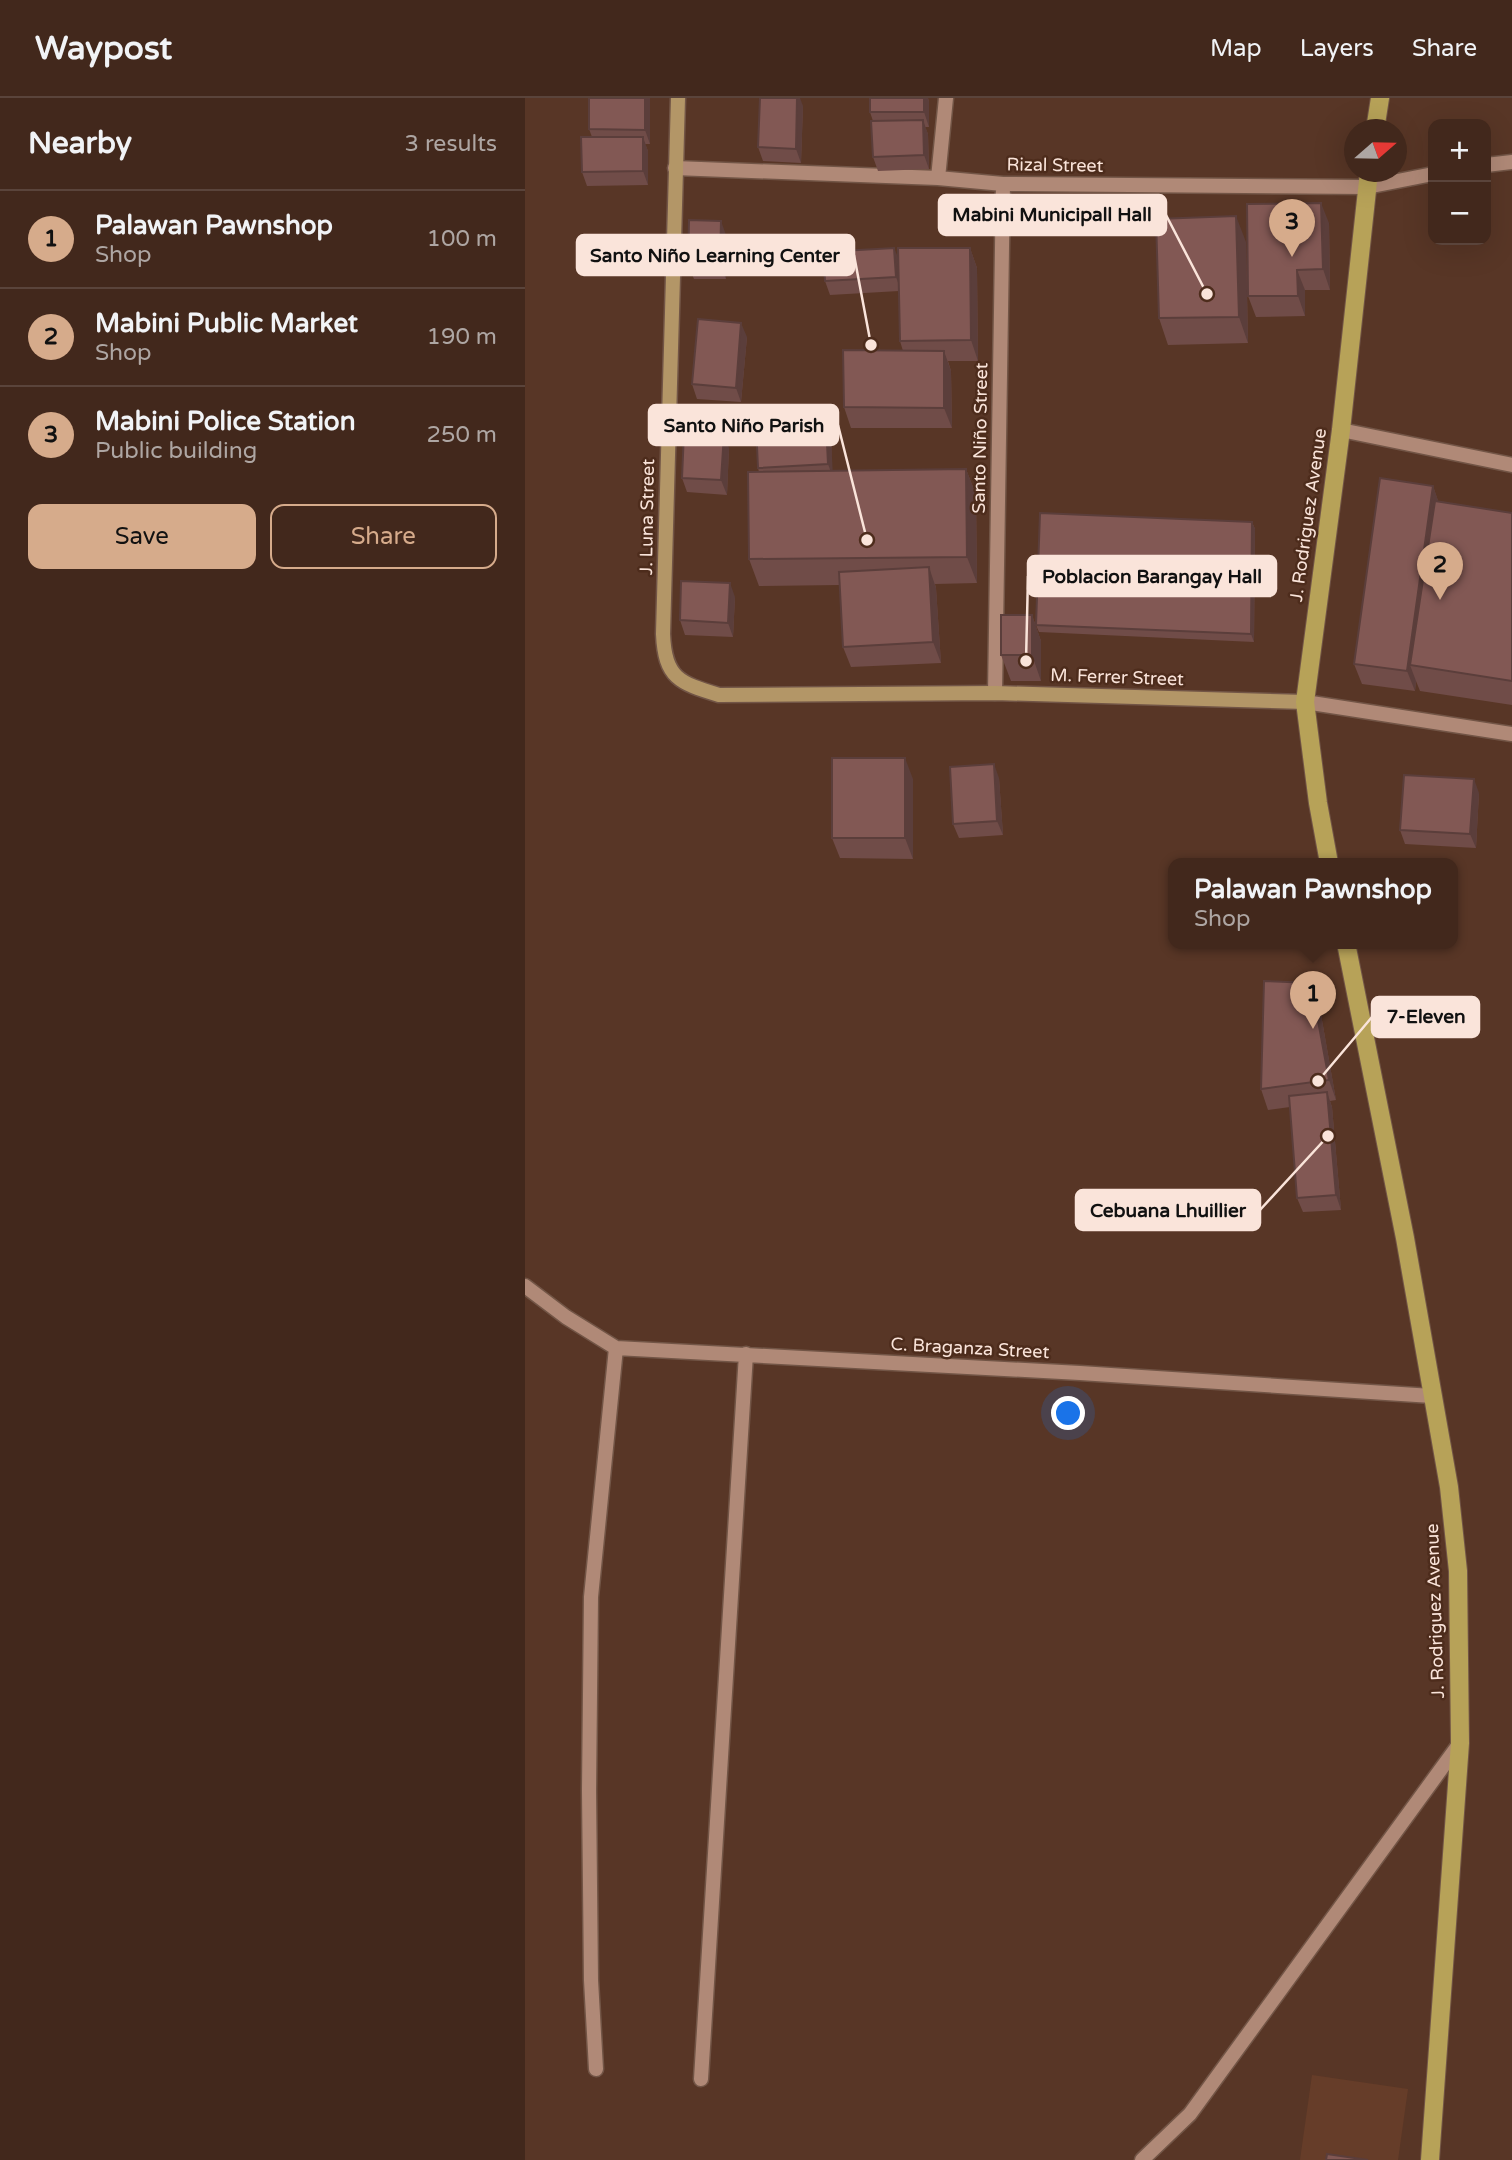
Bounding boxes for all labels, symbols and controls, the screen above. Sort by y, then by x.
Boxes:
text: Waypost [35,29,172,68]
text: Map [1210,34,1262,63]
text: Layers [1300,34,1374,63]
text: Share [1412,34,1477,63]
north arrow [1344,119,1407,182]
map controls [1428,119,1491,245]
button: + [1428,119,1491,182]
text: Nearby [28,125,132,162]
text: 3 results [404,130,497,158]
street label: Rizal Street [1006,153,1104,177]
button: − [1428,182,1491,245]
callout: Mabini Municipall Hall [939,195,1166,235]
pin: 3 [1269,199,1315,257]
text: Mabini Municipall Hall [952,204,1152,227]
text: Palawan Pawnshop [95,210,333,241]
text: 1 [44,225,58,253]
text: 100 m [427,225,497,253]
callout: Santo Niño Learning Center [577,235,854,275]
text: Shop [95,241,152,269]
text: Santo Niño Learning Center [590,245,841,268]
text: Mabini Public Market [95,308,358,339]
text: 2 [44,323,58,351]
text: 190 m [427,323,497,351]
text: Shop [95,339,152,367]
street label: Santo Niño Street [968,362,992,514]
callout: Santo Niño Parish [649,405,838,445]
text: Mabini Police Station [95,406,356,437]
text: Santo Niño Parish [664,415,824,437]
text: 3 [44,421,58,449]
text: 250 m [427,421,497,449]
street label: J. Rodriguez Avenue [1285,427,1331,603]
text: Public building [95,437,257,465]
street label: J. Luna Street [635,459,659,575]
button: Save [28,504,256,569]
button: Share [270,504,497,569]
pin: 2 [1417,542,1463,600]
callout: Poblacion Barangay Hall [1028,556,1276,596]
text: Poblacion Barangay Hall [1042,566,1262,589]
street label: M. Ferrer Street [1050,664,1184,690]
popup [1168,858,1458,949]
text: Palawan Pawnshop [1194,874,1432,905]
text: Shop [1194,905,1250,933]
pin: 1 [1290,971,1336,1029]
callout: 7-Eleven [1372,997,1479,1037]
text: 7-Eleven [1386,1006,1466,1028]
callout: Cebuana Lhuillier [1076,1190,1260,1230]
text: Cebuana Lhuillier [1090,1200,1247,1222]
street label: C. Braganza Street [890,1333,1050,1363]
your location [1051,1396,1085,1430]
street label: J. Rodriguez Avenue [1421,1523,1449,1699]

